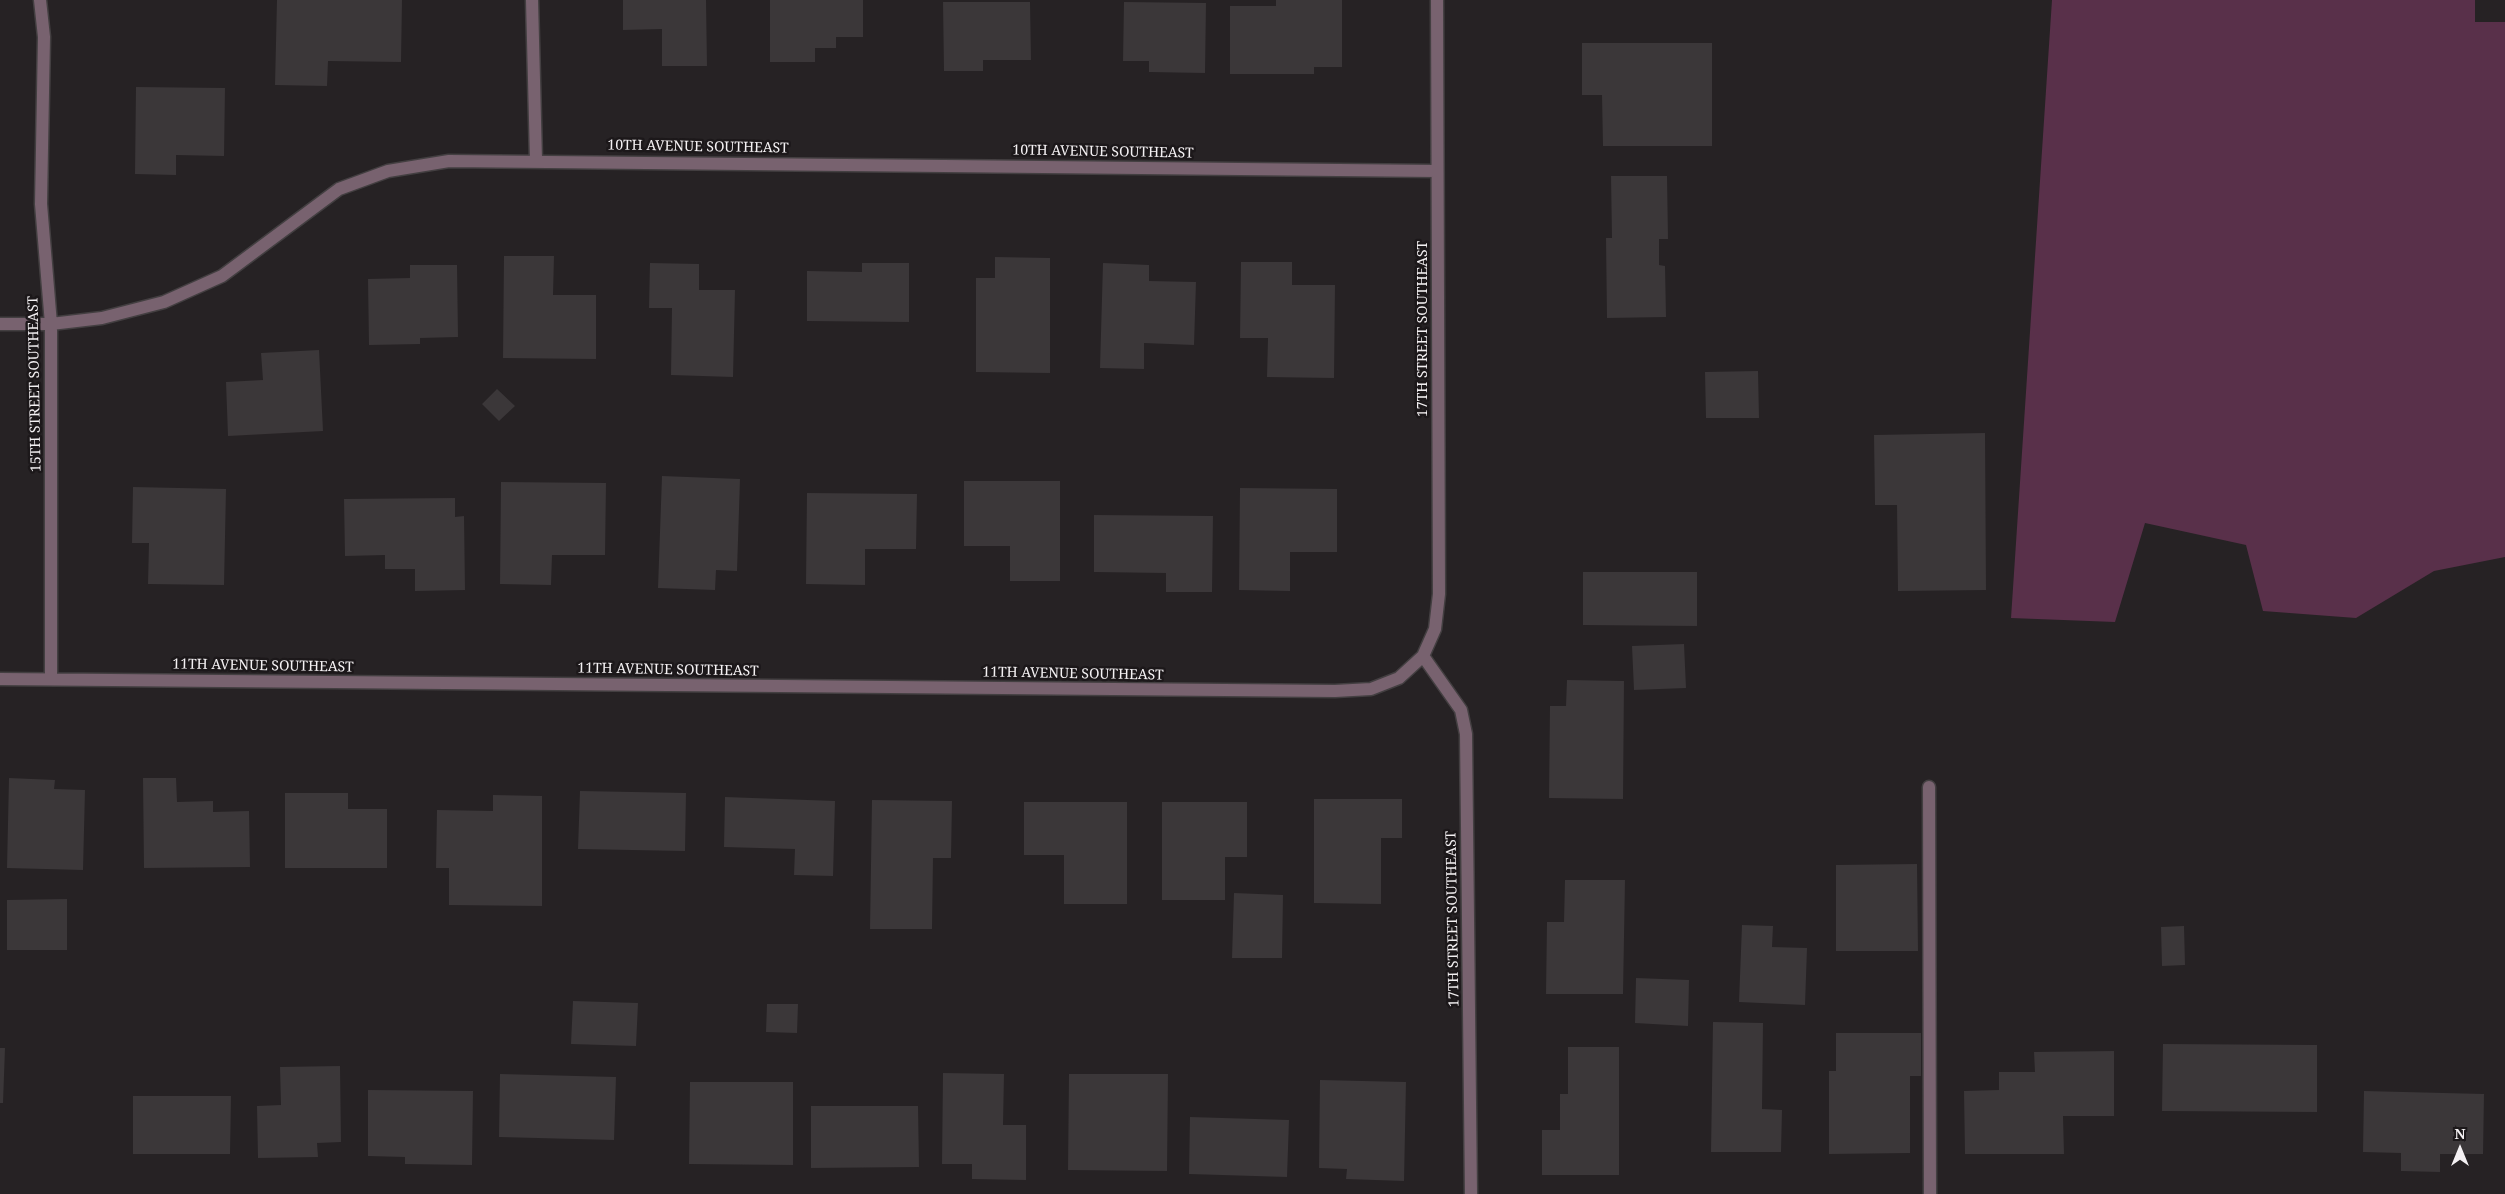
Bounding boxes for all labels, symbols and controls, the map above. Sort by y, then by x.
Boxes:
street label: 10TH AVENUE SOUTHEAST [607,137,789,157]
street label: 10TH AVENUE SOUTHEAST [1012,142,1194,162]
street label: 17TH STREET SOUTHEAST [1415,241,1431,417]
street label: 15TH STREET SOUTHEAST [25,296,45,472]
street label: 11TH AVENUE SOUTHEAST [172,656,354,676]
street label: 11TH AVENUE SOUTHEAST [577,660,759,680]
street label: 11TH AVENUE SOUTHEAST [982,664,1164,684]
street label: 17TH STREET SOUTHEAST [1443,831,1463,1007]
north arrow [2435,1124,2485,1174]
text: N [2454,1124,2466,1143]

